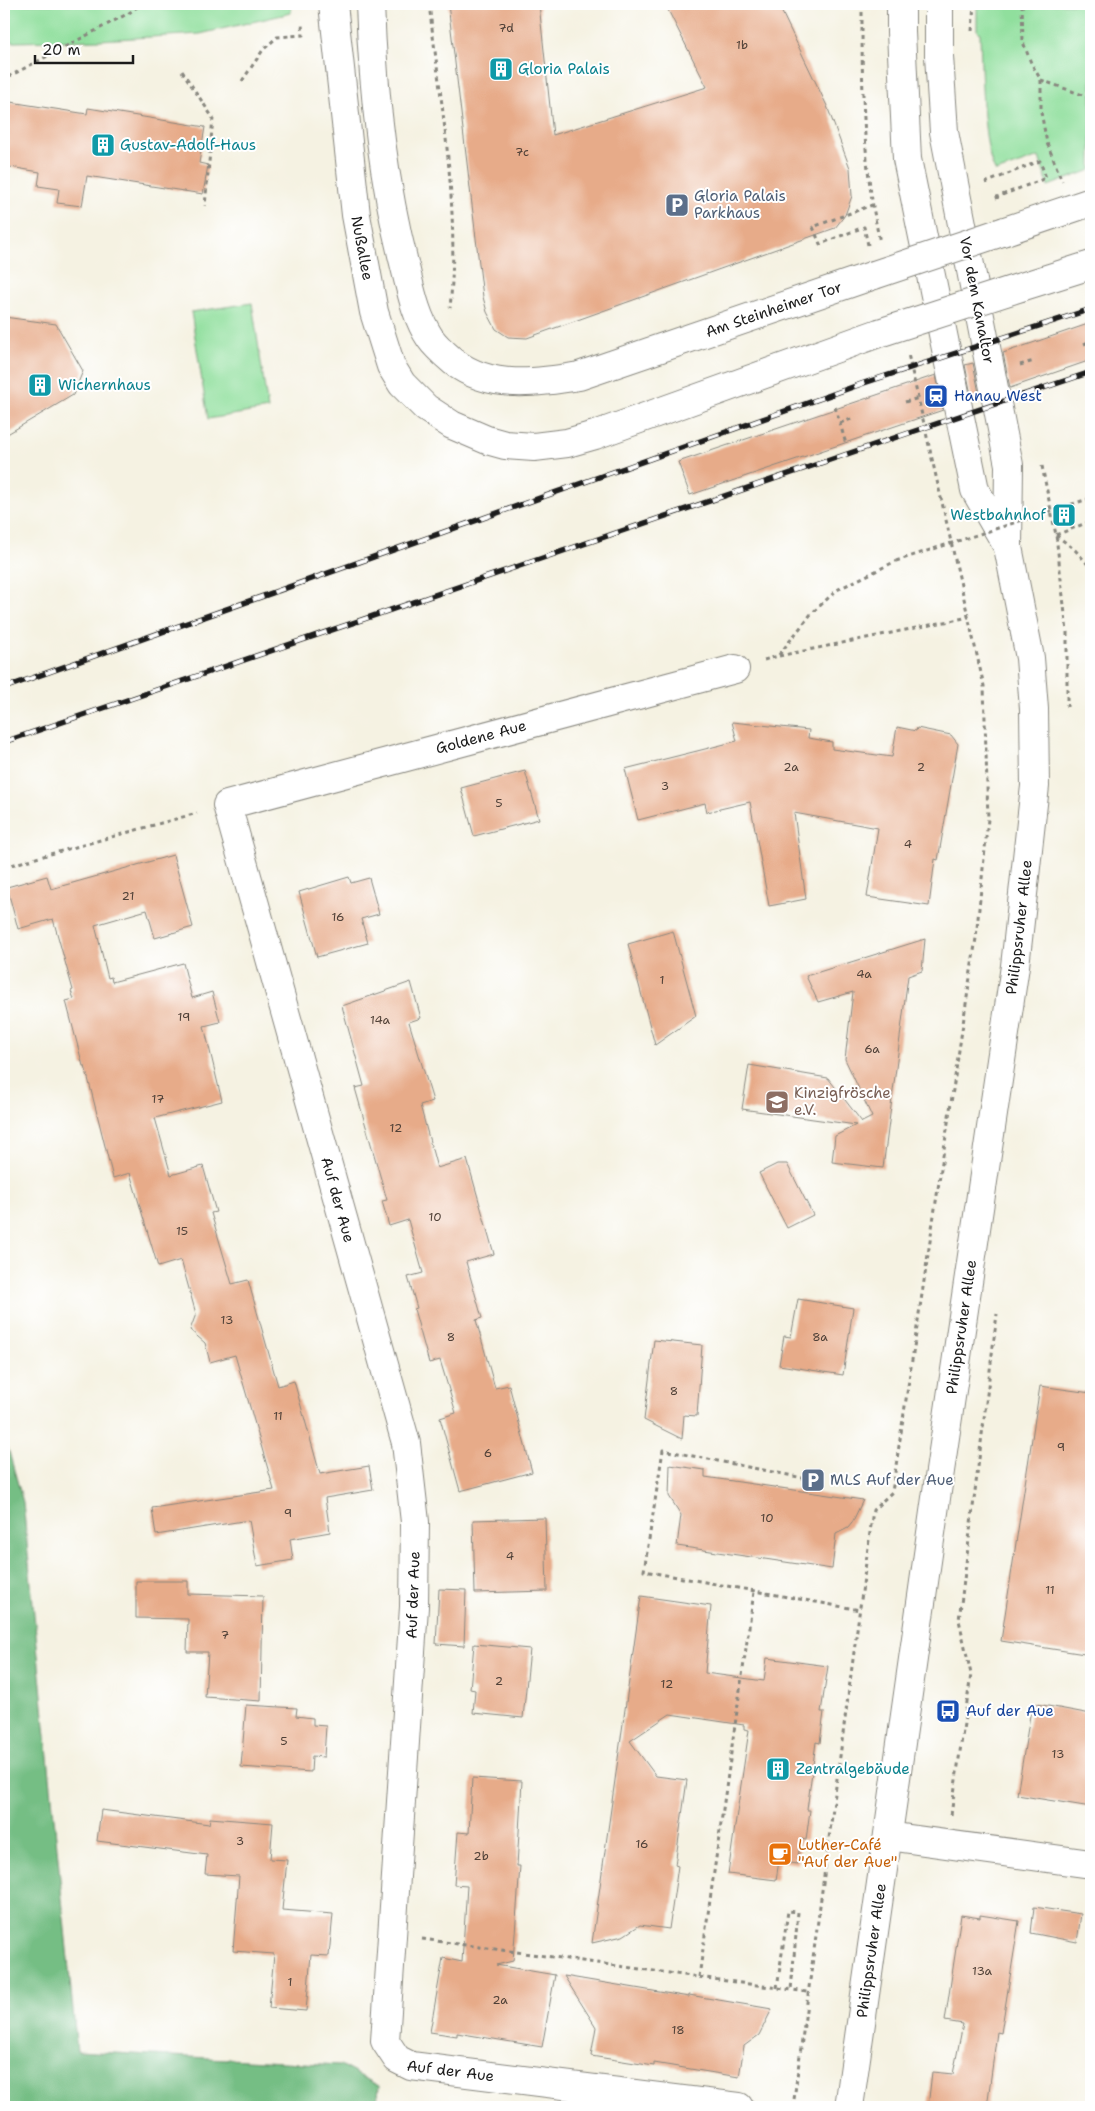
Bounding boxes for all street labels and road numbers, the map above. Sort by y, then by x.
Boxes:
street label: Nußallee [346,214,378,282]
street label: Vor dem Kanaltor [955,235,999,365]
street label: Am Steinheimer Tor [703,277,845,342]
street label: Goldene Aue [433,715,529,759]
street label: Philippsruher Allee [1001,859,1037,996]
street label: Auf der Aue [316,1155,359,1245]
street label: Philippsruher Allee [942,1258,981,1396]
street label: Auf der Aue [401,1551,425,1639]
street label: Philippsruher Allee [852,1882,891,2019]
street label: Auf der Aue [406,2056,495,2086]

